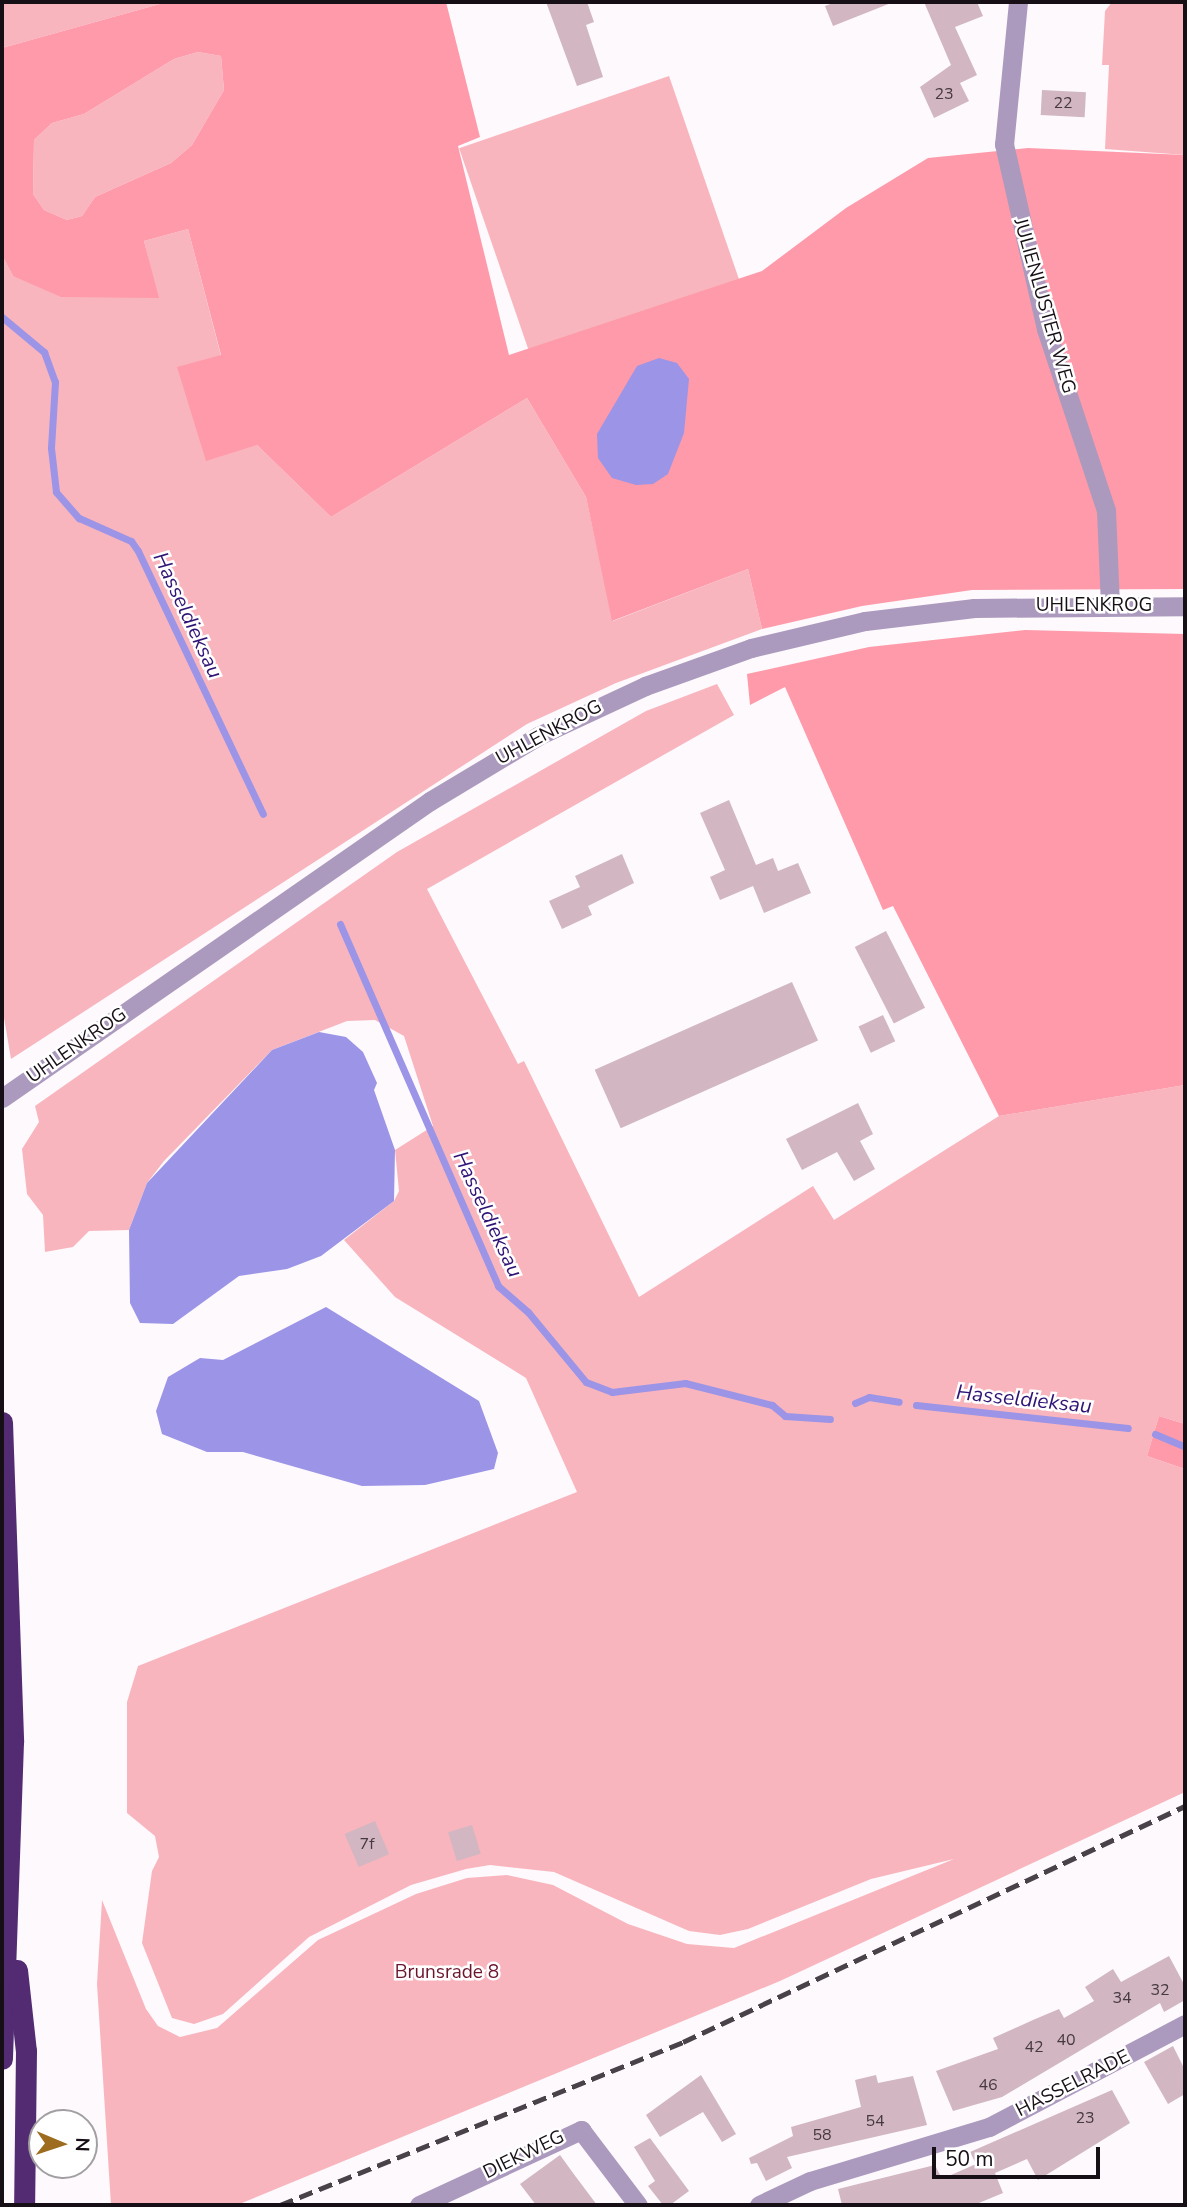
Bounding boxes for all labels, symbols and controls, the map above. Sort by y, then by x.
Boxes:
house number: 23 [934,84,954,104]
house number: 22 [1053,93,1073,113]
street label: JULIENLUSTER WEG [1008,216,1080,396]
water label: Hasseldieksau [148,548,228,682]
street label: UHLENKROG [1036,595,1152,617]
street label: UHLENKROG [492,696,606,770]
street label: UHLENKROG [23,1003,131,1089]
water label: Hasseldieksau [448,1147,528,1281]
water label: Hasseldieksau [955,1379,1093,1419]
house number: 7f [360,1834,374,1854]
park label: Brunsrade 8 [395,1962,499,1984]
house number: 32 [1150,1980,1170,2000]
house number: 34 [1112,1988,1132,2008]
house number: 40 [1056,2030,1076,2050]
house number: 42 [1024,2037,1044,2057]
street label: HASSELRADE [1012,2046,1134,2122]
house number: 46 [978,2075,998,2095]
house number: 23 [1075,2108,1095,2128]
north arrow [28,2109,98,2179]
house number: 54 [865,2111,885,2131]
house number: 58 [812,2125,832,2145]
street label: DIEKWEG [480,2126,568,2184]
scale bar [935,2134,1103,2178]
text: N [69,2137,95,2152]
text: 50 m [945,2145,994,2173]

